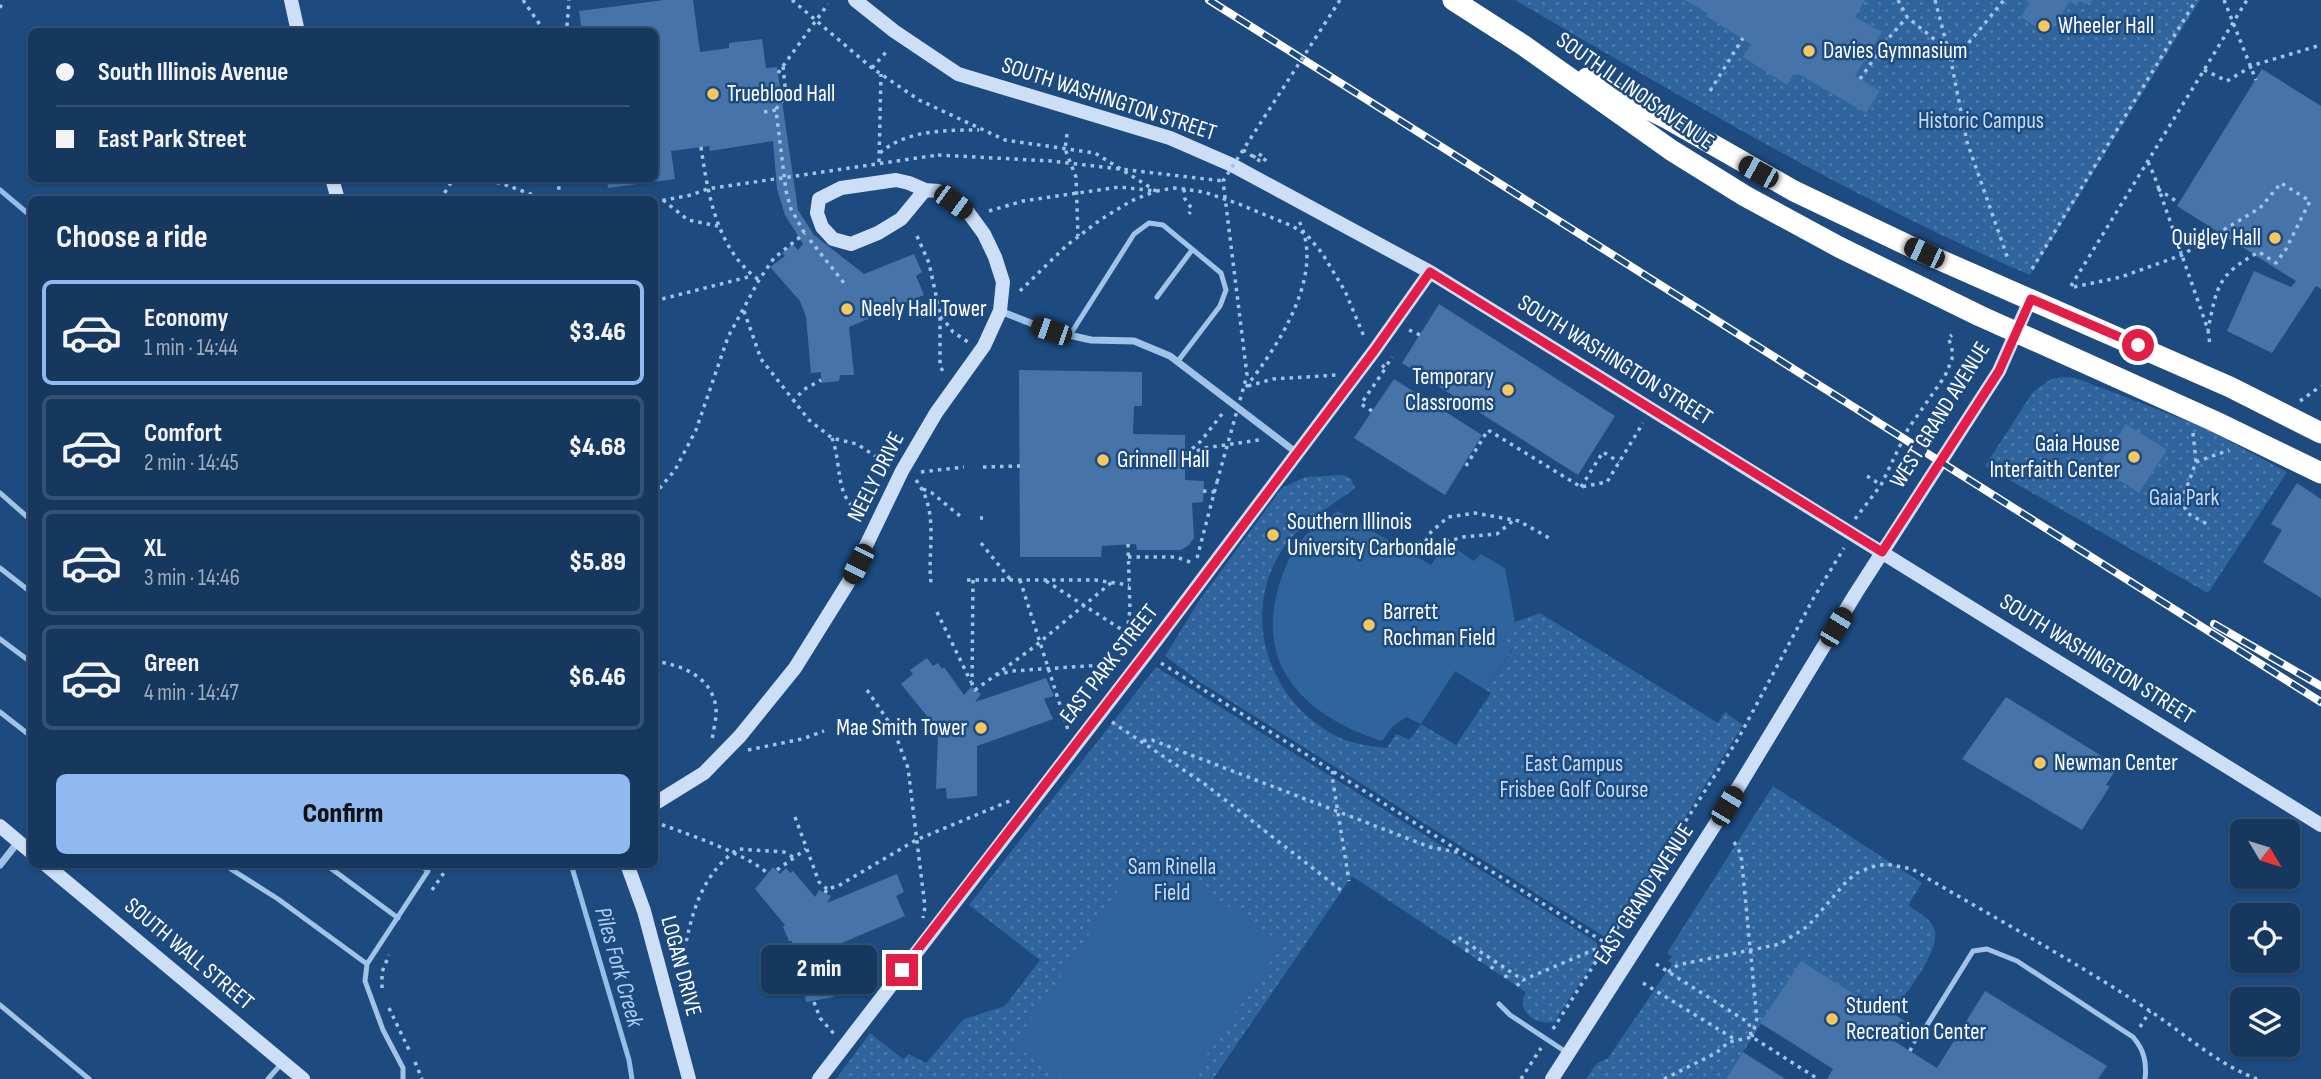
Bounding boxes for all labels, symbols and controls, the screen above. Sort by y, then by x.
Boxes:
place label: Wheeler Hall [2058,12,2154,40]
marker: Wheeler Hall [2036,18,2052,34]
street label: SOUTH ILLINOIS AVENUE [1551,26,1719,156]
place label: Davies Gymnasium [1823,37,1968,65]
marker: Davies Gymnasium [1801,43,1817,59]
street label: SOUTH WASHINGTON STREET [998,51,1220,147]
text: South Illinois Avenue [98,57,288,88]
place label: Trueblood Hall [727,80,835,108]
marker: Trueblood Hall [705,86,721,102]
park label: Historic Campus [1918,107,2044,135]
text: East Park Street [98,124,246,155]
car [1735,153,1782,191]
car [930,181,977,223]
text: Choose a ride [56,218,208,257]
place label: Quigley Hall [2172,224,2261,252]
marker: Quigley Hall [2267,230,2283,246]
car [1901,235,1948,271]
street label: SOUTH WASHINGTON STREET [1512,289,1718,431]
place label: Neely Hall Tower [861,295,987,323]
icon: car [60,301,123,364]
marker: Neely Hall Tower [839,301,855,317]
text: Economy [144,303,228,334]
car [1028,314,1075,348]
text: $3.46 [569,317,626,348]
route start [2122,329,2154,361]
text: 1 min · 14:44 [144,334,238,362]
street label: WEST GRAND AVENUE [1884,337,1996,493]
place label: Temporary Classrooms [1405,363,1494,417]
marker: Temporary Classrooms [1500,382,1516,398]
icon: car [60,416,123,479]
text: Comfort [144,418,222,449]
street label: NEELY DRIVE [841,427,911,527]
place label: Gaia House Interfaith Center [1989,430,2120,484]
text: $4.68 [569,432,626,463]
place label: Grinnell Hall [1117,446,1210,474]
text: 2 min · 14:45 [144,449,239,477]
marker: Gaia House Interfaith Center [2126,449,2142,465]
marker: Grinnell Hall [1095,452,1111,468]
park label: Gaia Park [2149,484,2220,512]
place label: Southern Illinois University Carbondale [1287,508,1456,562]
marker: Southern Illinois University Carbondale [1265,527,1281,543]
icon: car [60,531,123,594]
text: XL [144,533,166,564]
car [840,541,877,587]
text: $5.89 [569,547,626,578]
text: 3 min · 14:46 [144,564,240,592]
street label: SOUTH WASHINGTON STREET [1994,588,2200,730]
place label: Barrett Rochman Field [1383,598,1496,652]
street label: EAST PARK STREET [1054,599,1164,729]
car [1817,604,1856,650]
marker: Barrett Rochman Field [1361,617,1377,633]
icon: car [60,646,123,709]
text: Green [144,648,199,679]
text: $6.46 [568,662,626,693]
text: 4 min · 14:47 [144,679,239,707]
place label: Mae Smith Tower [836,714,967,742]
marker: Mae Smith Tower [973,720,989,736]
place label: Newman Center [2054,749,2178,777]
park label: East Campus Frisbee Golf Course [1499,750,1649,804]
marker: Newman Center [2032,755,2048,771]
button: Confirm [56,774,630,854]
car [1708,783,1747,829]
street label: EAST GRAND AVENUE [1588,818,1700,970]
north arrow [2230,819,2300,889]
map controls [2230,819,2300,1057]
park label: Sam Rinella Field [1128,853,1216,907]
street label: SOUTH WALL STREET [119,892,259,1016]
button: locate [2230,903,2300,973]
water label: Piles Fork Creek [588,904,650,1031]
street label: LOGAN DRIVE [654,913,708,1019]
callout: 2 min [762,946,878,995]
route end [886,954,918,986]
text: 2 min [797,955,841,983]
button: layers [2230,987,2300,1057]
place label: Student Recreation Center [1846,992,1987,1046]
marker: Student Recreation Center [1824,1011,1840,1027]

